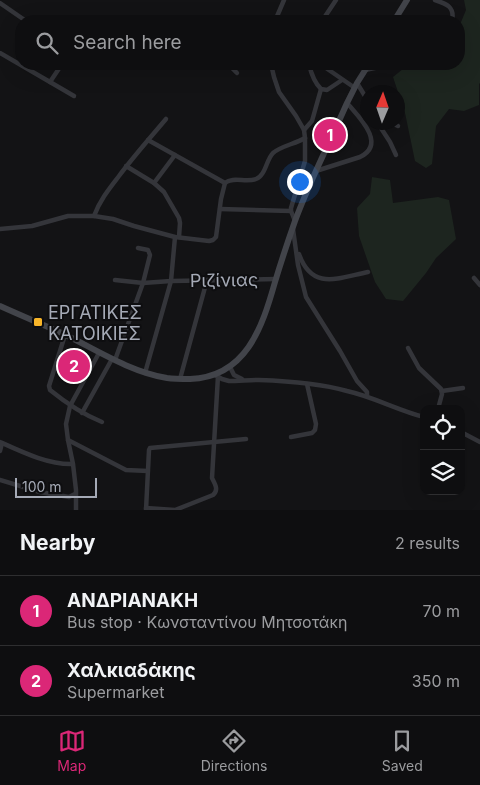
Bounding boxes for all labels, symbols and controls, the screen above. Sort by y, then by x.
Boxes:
search box [15,15,465,70]
icon: search [33,29,61,57]
text: Search here [73,31,182,54]
north arrow [360,85,405,130]
pin: 1 [314,116,346,154]
your location [287,169,313,195]
street label: Ριζίνιας [190,269,258,291]
place label: ΕΡΓΑΤΙΚΕΣ ΚΑΤΟΙΚΙΕΣ [48,302,142,344]
marker: ΕΡΓΑΤΙΚΕΣ ΚΑΤΟΙΚΙΕΣ [32,316,44,328]
pin: 2 [58,347,90,385]
map controls [420,405,465,495]
button: locate [420,405,465,450]
button: layers [420,450,465,495]
scale bar [15,475,98,498]
text: 100 m [22,478,62,495]
text: Nearby [20,530,95,555]
text: 2 results [395,533,460,553]
text: ΑΝΔΡΙΑΝΑΚΗ [67,589,198,612]
text: 1 [33,601,39,621]
text: 70 m [423,601,460,621]
text: Bus stop · Κωνσταντίνου Μητσοτάκη [67,612,347,632]
text: Χαλκιαδάκης [67,659,196,682]
text: 2 [31,671,41,691]
text: 350 m [412,671,460,691]
text: Supermarket [67,682,164,702]
tab: Map [57,727,86,774]
tab: Directions [201,727,267,774]
tab: Saved [382,727,423,774]

